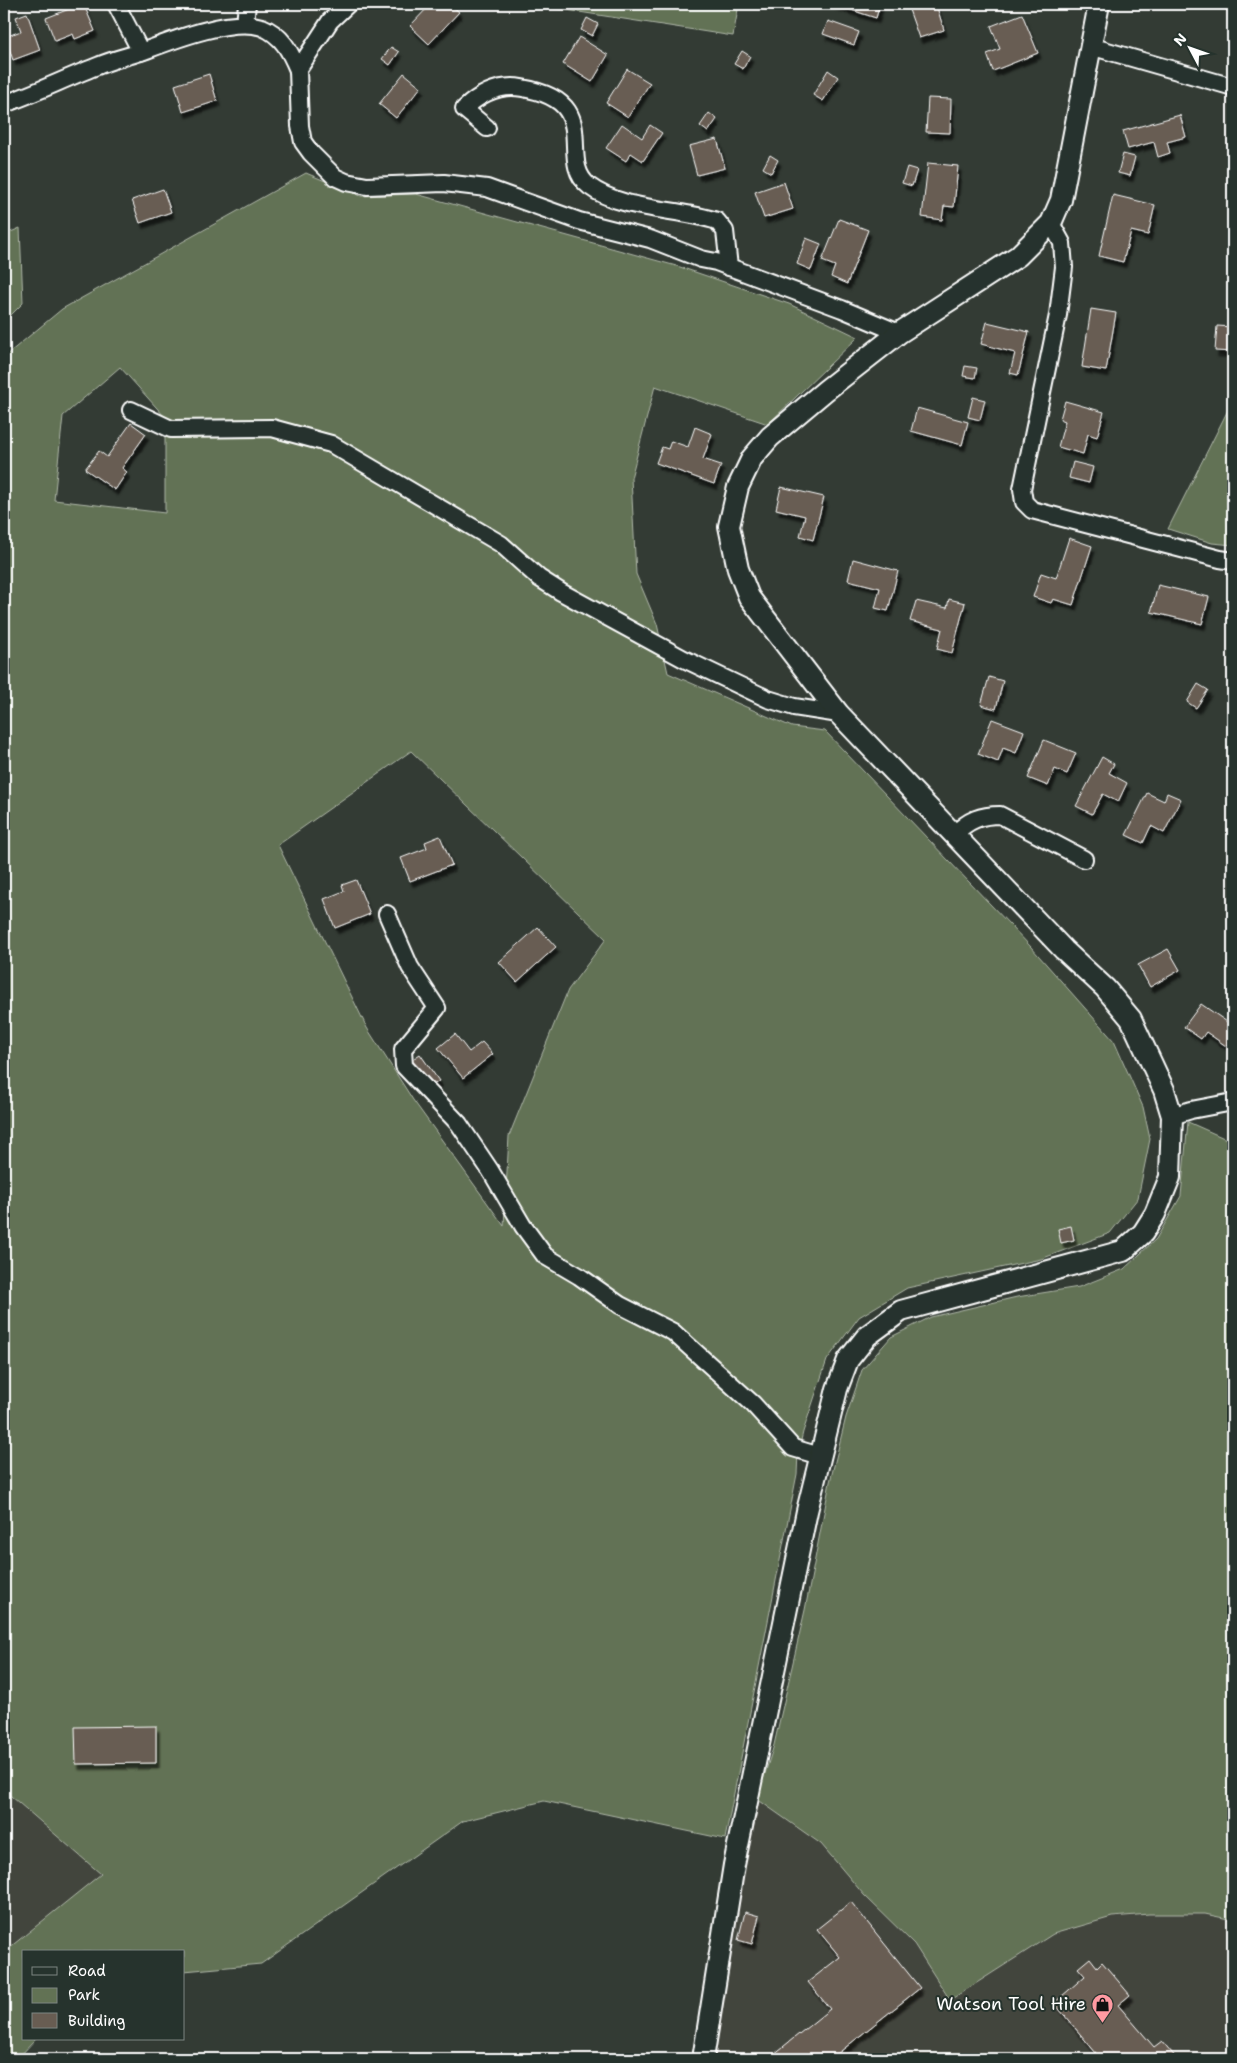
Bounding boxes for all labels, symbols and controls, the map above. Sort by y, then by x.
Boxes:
north arrow [1164,22,1214,72]
text: N [1170,29,1191,50]
legend [22,1950,185,2040]
text: Road [68,1961,106,1981]
text: Park [68,1985,100,2005]
place label: Watson Tool Hire [936,1992,1086,2016]
shop icon: Watson Tool Hire [1090,1992,1114,2023]
text: Building [68,2011,125,2031]

